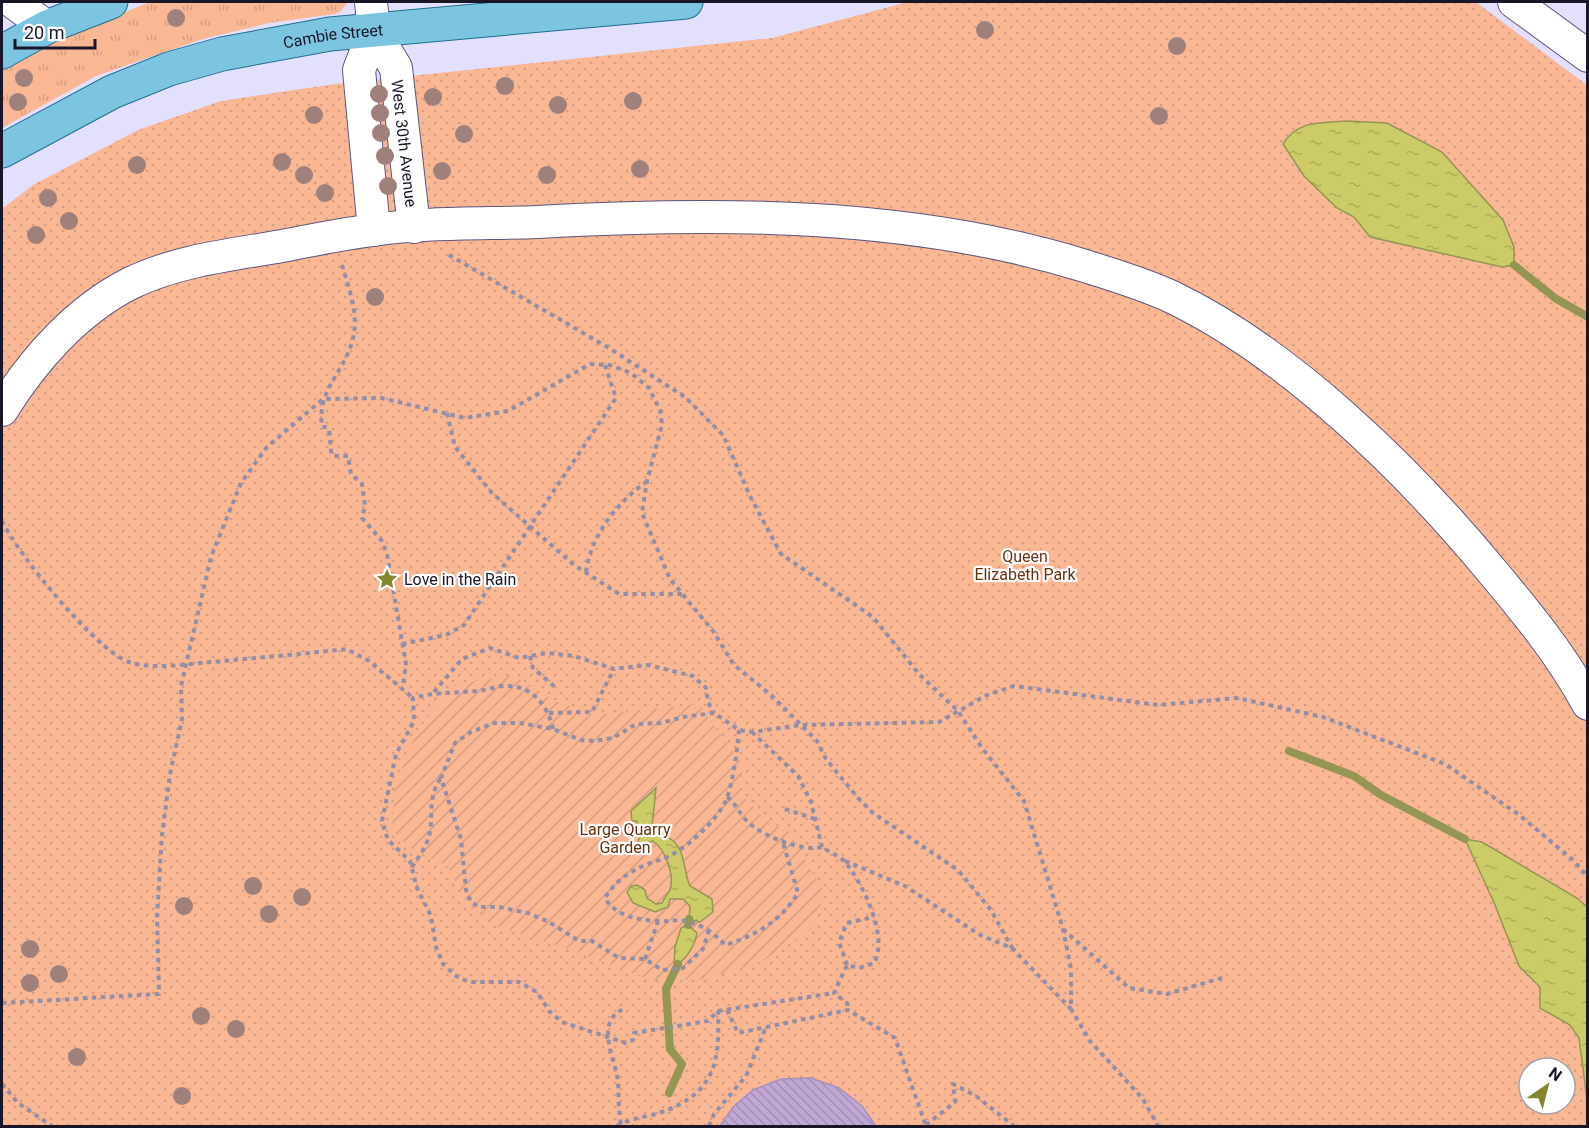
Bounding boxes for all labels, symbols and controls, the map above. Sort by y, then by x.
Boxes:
scale bar [15,12,94,50]
street label: Cambie Street [282,20,384,52]
text: 20 m [24,22,64,43]
street label: West 30th Avenue [388,79,421,208]
park label: Queen Elizabeth Park [974,547,1077,584]
place icon: Love in the Rain [375,567,399,591]
place label: Love in the Rain [404,570,516,589]
park label: Large Quarry Garden [579,820,671,857]
north arrow [1517,1056,1577,1116]
text: N [1545,1063,1565,1085]

